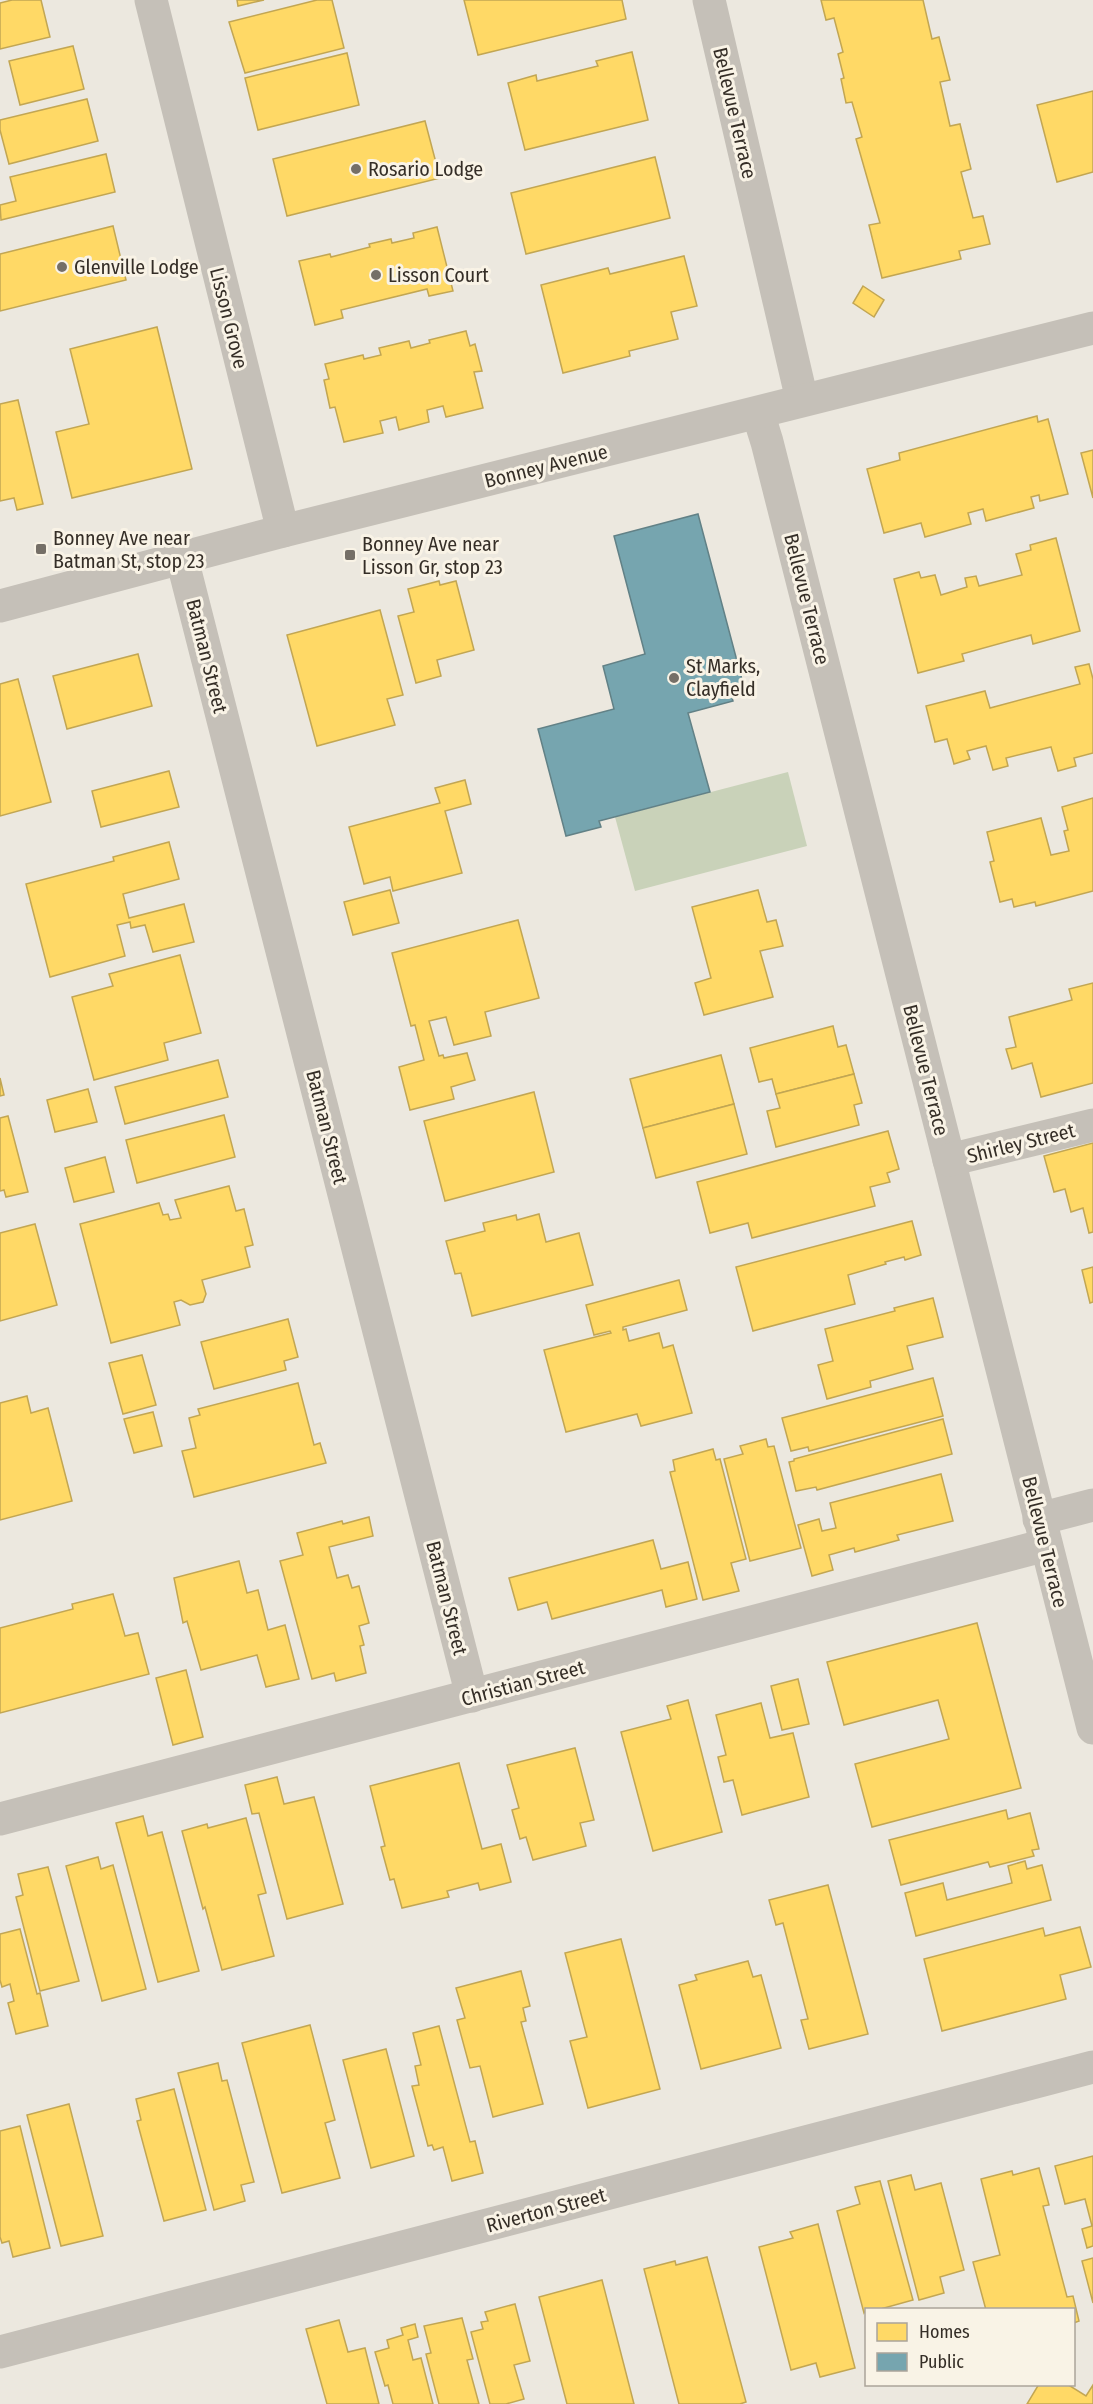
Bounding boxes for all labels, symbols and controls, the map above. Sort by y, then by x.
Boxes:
street label: Bellevue Terrace [708,45,762,181]
place label: Rosario Lodge [368,157,483,181]
marker: Rosario Lodge [349,162,363,176]
place label: Glenville Lodge [74,255,199,279]
marker: Glenville Lodge [55,260,69,274]
place label: Lisson Court [388,263,489,287]
street label: Lisson Grove [205,265,253,371]
marker: Lisson Court [369,268,383,282]
street label: Bonney Avenue [482,439,610,493]
place label: Bonney Ave near Batman St, stop 23 [53,526,205,573]
street label: Bellevue Terrace [779,531,835,667]
place label: Bonney Ave near Lisson Gr, stop 23 [362,532,503,579]
marker: Bonney Ave near Batman St, stop 23 [34,542,48,556]
marker: Bonney Ave near Lisson Gr, stop 23 [343,548,357,562]
street label: Batman Street [181,596,233,716]
place label: St Marks, Clayfield [686,654,760,701]
marker: St Marks, Clayfield [667,671,681,685]
street label: Bellevue Terrace [898,1002,954,1138]
street label: Batman Street [301,1067,353,1187]
street label: Shirley Street [965,1118,1078,1168]
street label: Bellevue Terrace [1017,1474,1073,1610]
street label: Batman Street [421,1538,473,1658]
street label: Christian Street [459,1655,588,1711]
street label: Riverton Street [484,2182,609,2237]
legend [865,2308,1075,2386]
text: Homes [919,2321,970,2343]
text: Public [919,2351,964,2373]

